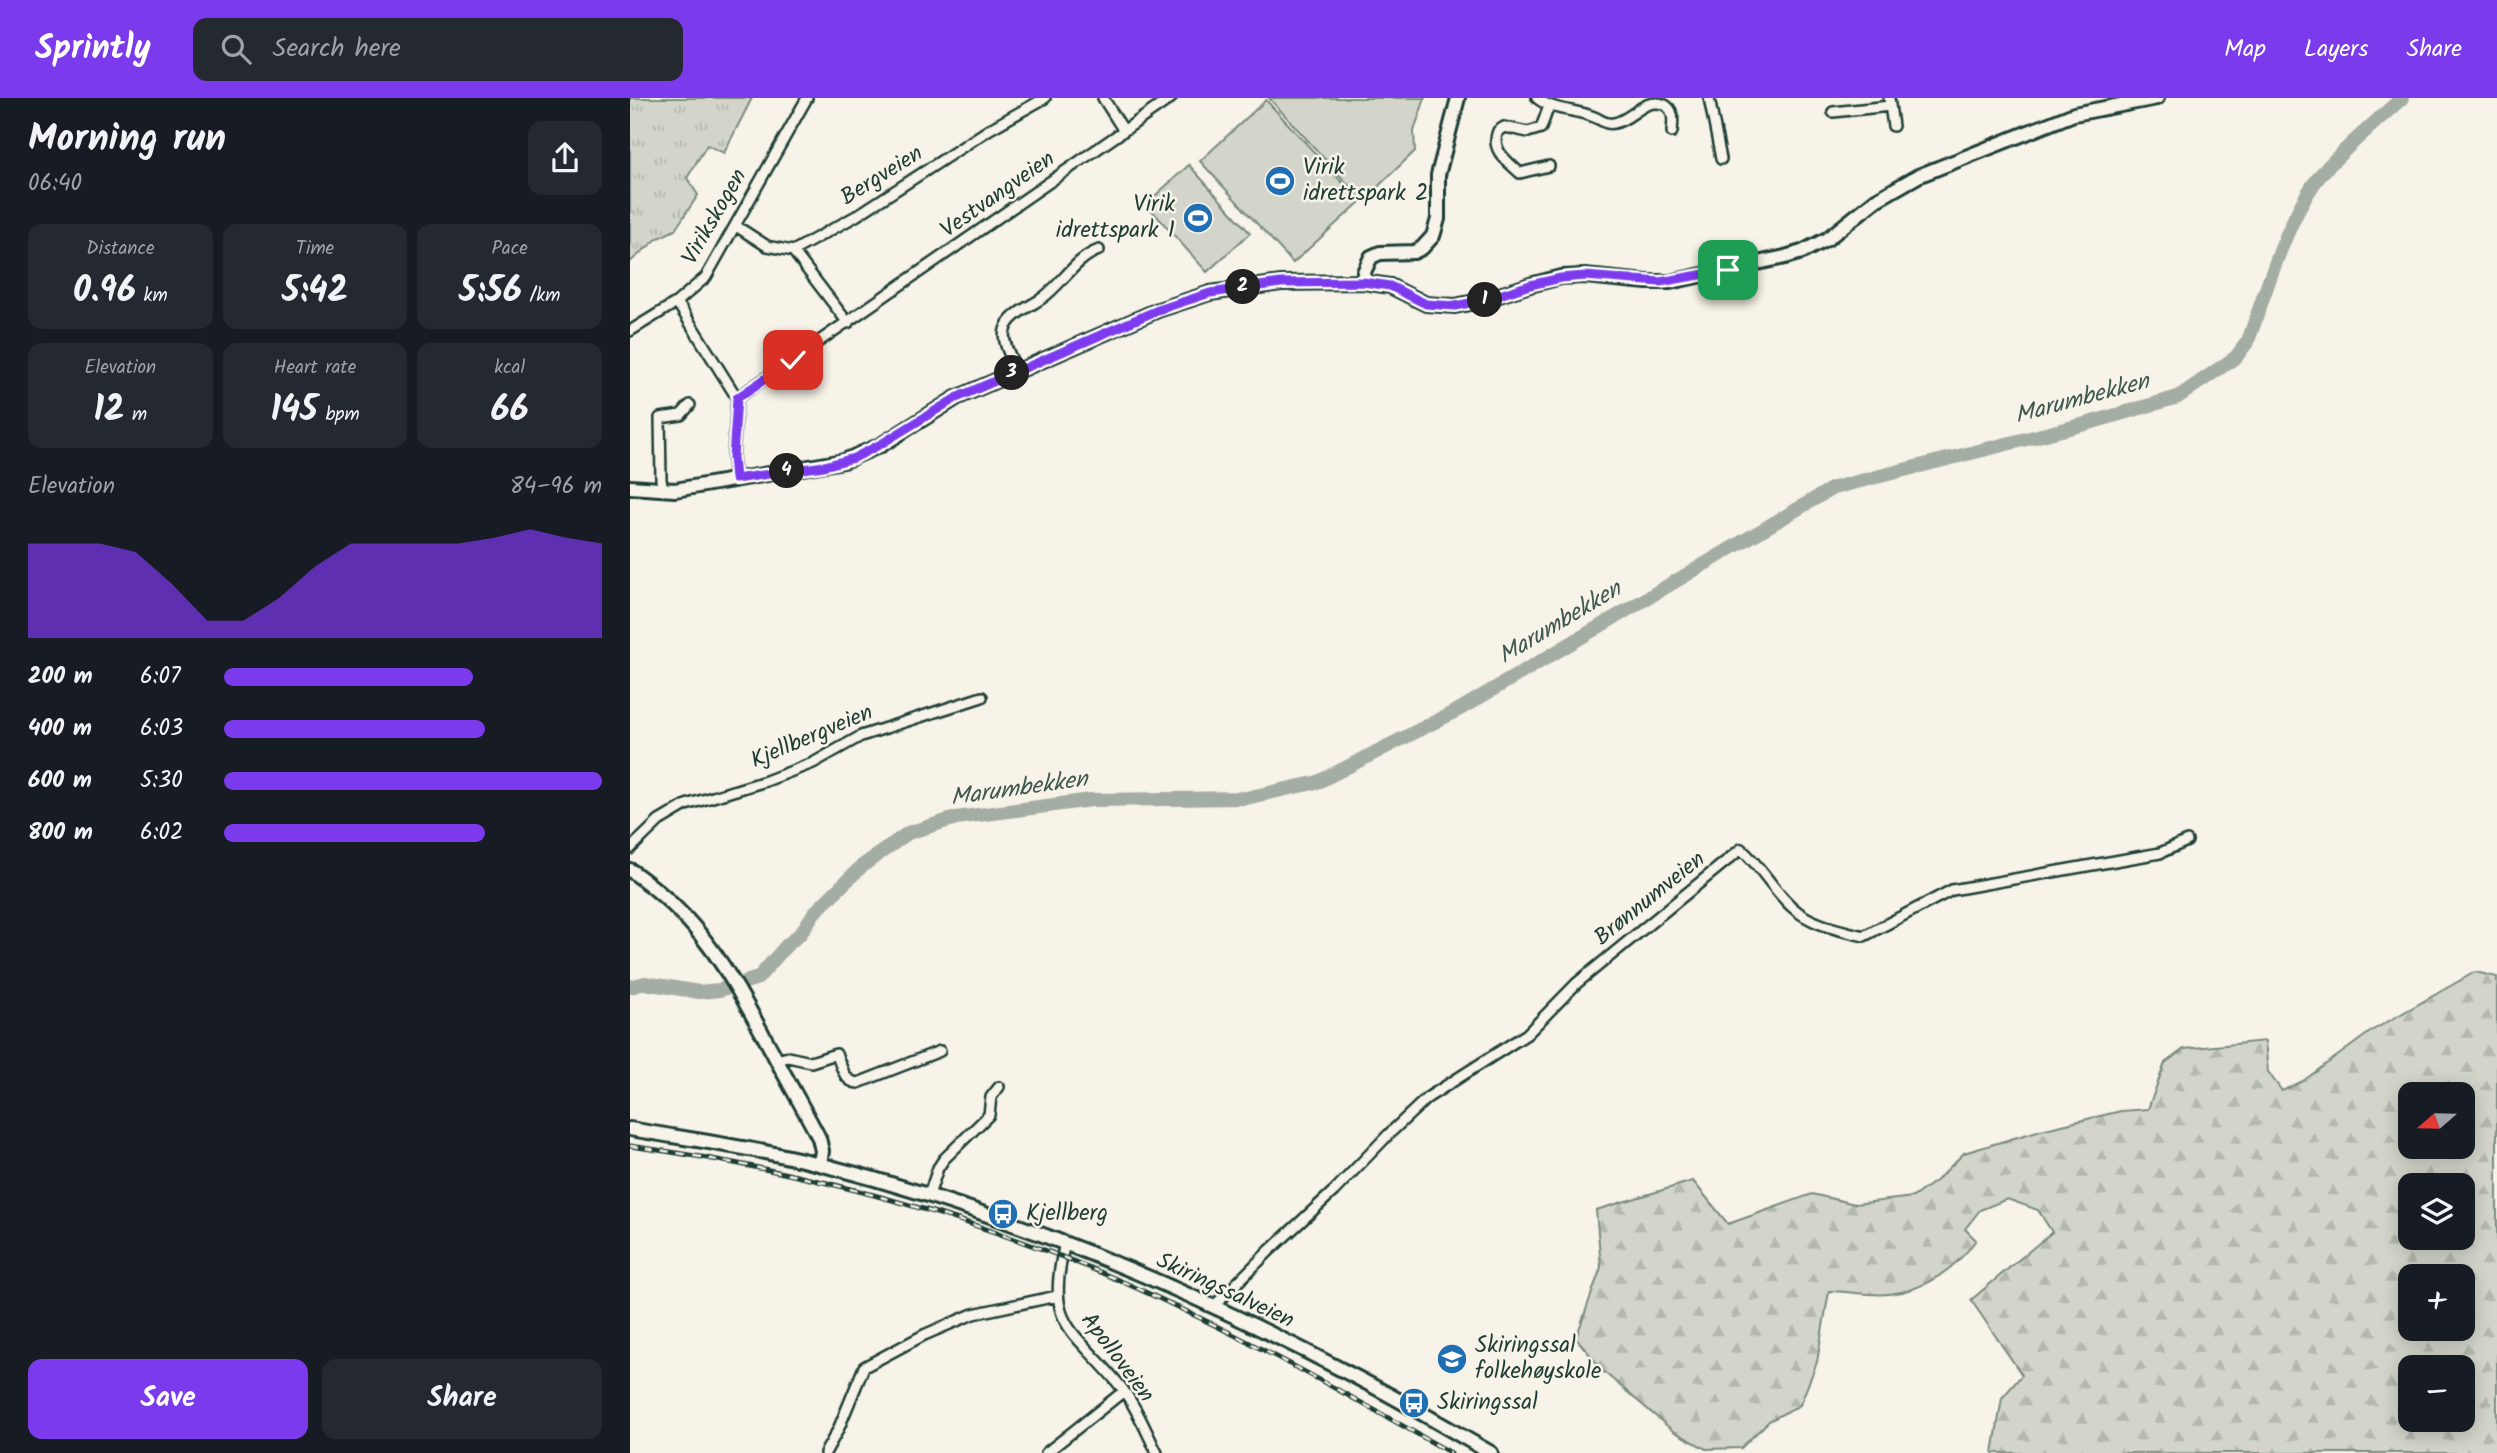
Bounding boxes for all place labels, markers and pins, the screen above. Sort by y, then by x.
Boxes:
place label: Virik idrettspark 2 [1303,150,1428,212]
sports icon: Virik idrettspark 2 [1263,164,1297,198]
place label: Virik idrettspark 1 [1056,187,1175,249]
sports icon: Virik idrettspark 1 [1181,201,1215,235]
pin [1698,240,1758,300]
pin: 2 [1226,270,1260,304]
pin: 1 [1468,282,1502,318]
pin [763,330,823,390]
pin: 3 [994,356,1030,390]
pin: 4 [770,454,804,488]
place label: Kjellberg [1026,1196,1108,1232]
bus stop icon: Kjellberg [986,1197,1020,1231]
place label: Skiringssal folkehøyskole [1475,1328,1601,1390]
school or university icon: Skiringssal folkehøyskole [1435,1342,1469,1376]
place label: Skiringssal [1437,1385,1538,1421]
bus stop icon: Skiringssal [1397,1386,1431,1420]

